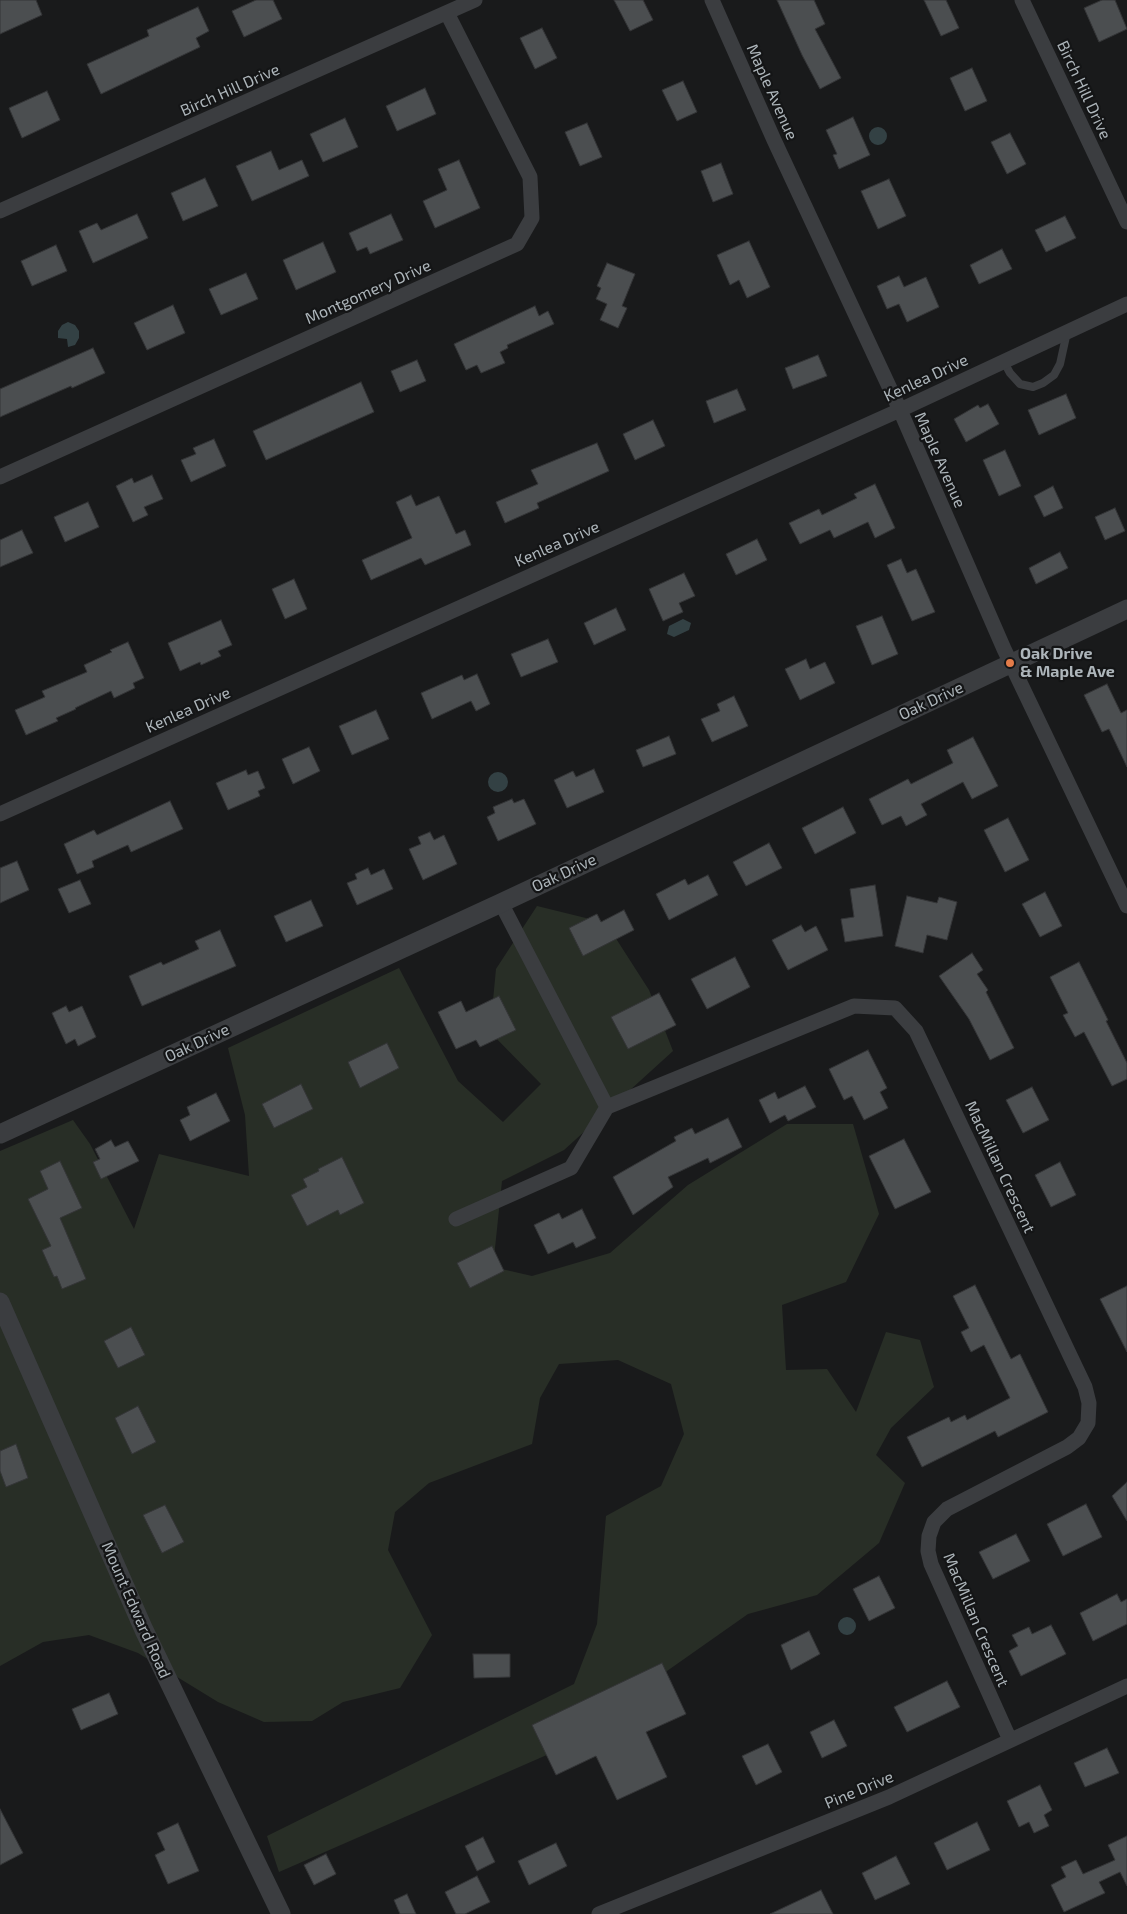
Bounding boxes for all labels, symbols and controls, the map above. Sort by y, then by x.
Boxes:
street label: Birch Hill Drive [1053,38,1115,142]
street label: Maple Avenue [742,41,802,143]
street label: Birch Hill Drive [177,60,283,120]
street label: Montgomery Drive [302,256,434,328]
street label: Kenlea Drive [881,350,971,406]
street label: Maple Avenue [910,409,970,511]
street label: Kenlea Drive [512,517,602,571]
place label: Oak Drive & Maple Ave [1020,644,1115,682]
marker: Oak Drive & Maple Ave [1004,657,1016,669]
street label: Oak Drive [896,678,966,724]
street label: Kenlea Drive [143,683,233,737]
street label: Oak Drive [529,850,599,896]
street label: Oak Drive [162,1020,232,1066]
street label: MacMillan Crescent [961,1098,1039,1236]
street label: Mount Edward Road [97,1539,175,1681]
street label: MacMillan Crescent [939,1550,1013,1690]
street label: Pine Drive [822,1767,896,1813]

